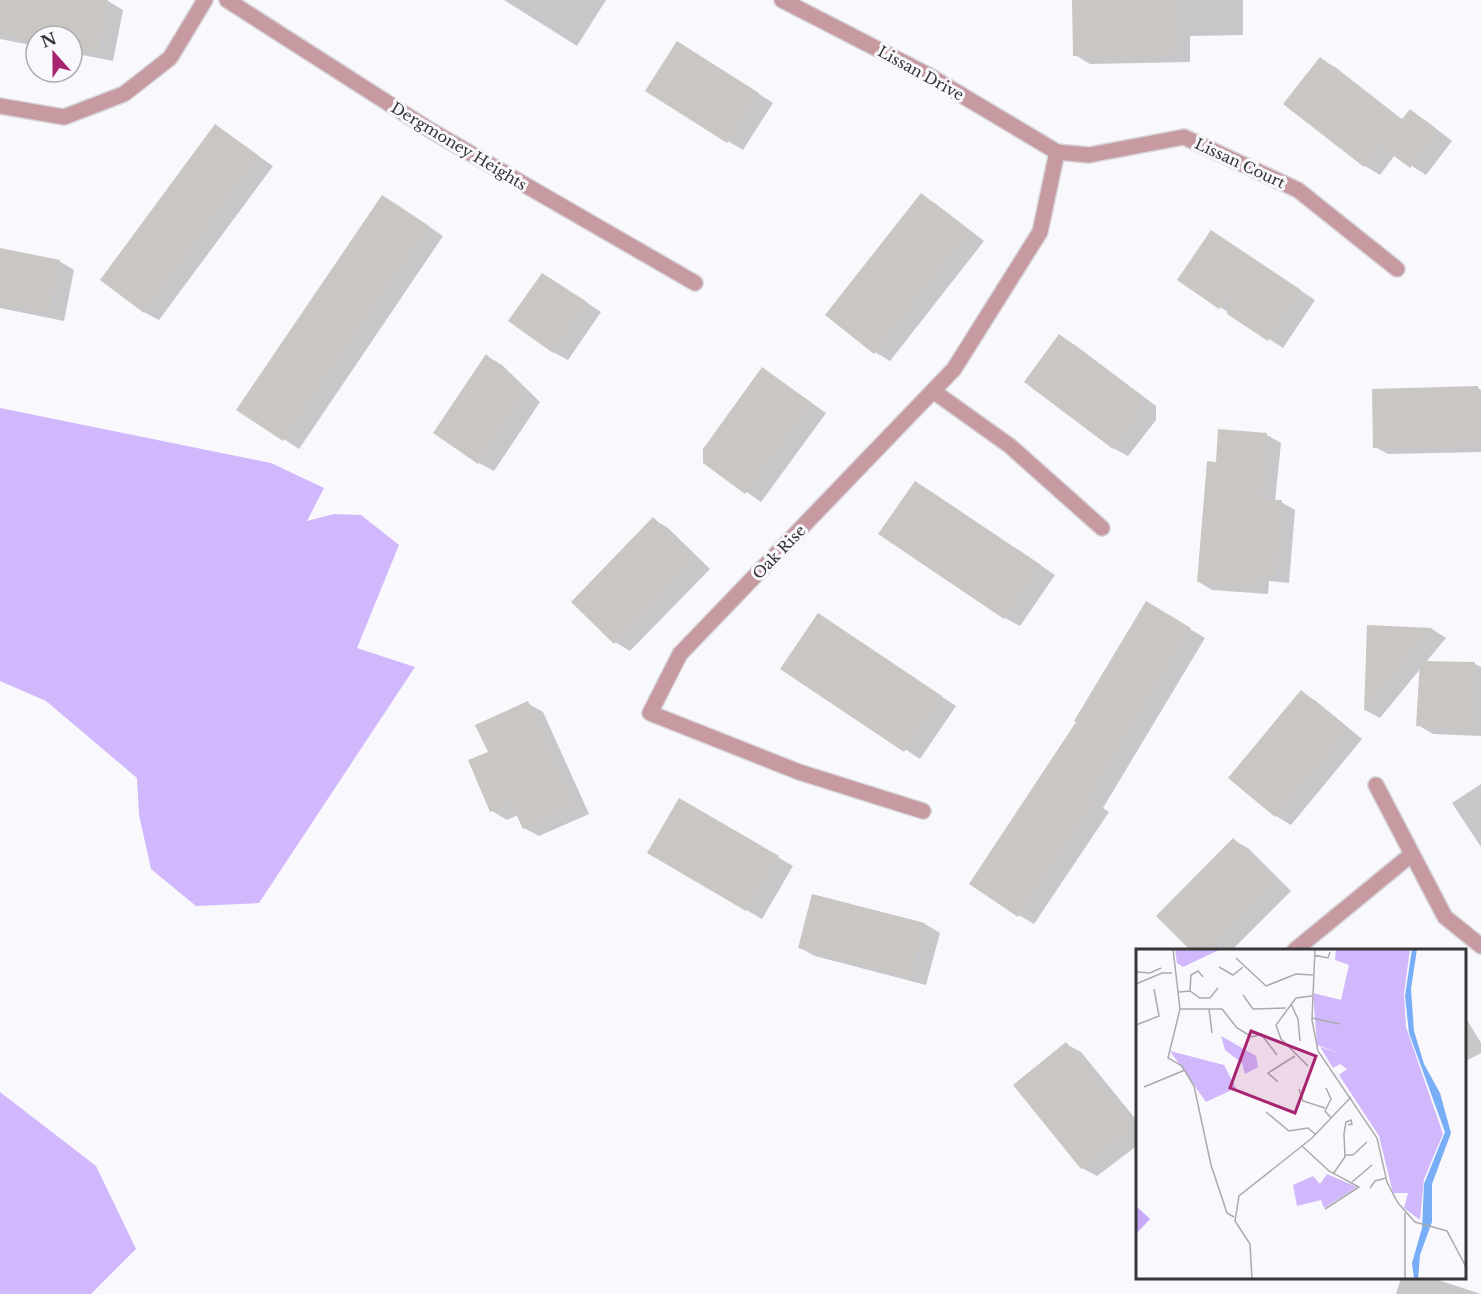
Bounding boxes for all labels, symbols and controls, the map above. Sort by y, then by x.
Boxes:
north arrow [24,24,84,84]
text: N [38,28,59,52]
street label: Lissan Drive [875,42,967,104]
street label: Dergmoney Heights [388,98,531,194]
street label: Lissan Court [1192,134,1288,192]
street label: Oak Rise [749,521,809,583]
inset map [1136,949,1466,1279]

